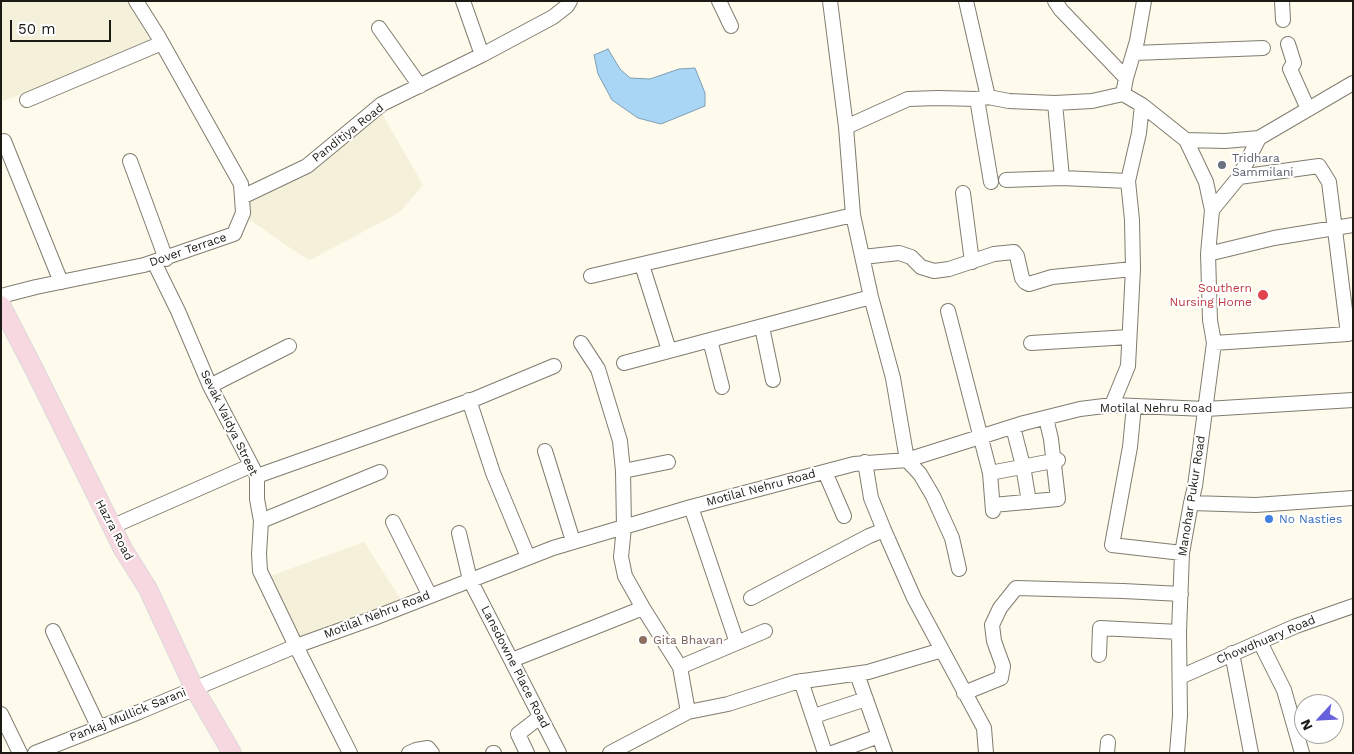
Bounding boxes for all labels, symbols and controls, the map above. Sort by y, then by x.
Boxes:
scale bar [12,10,114,42]
text: 50 m [18,20,55,38]
street label: Panditiya Road [309,101,387,165]
place label: Tridhara Sammilani [1232,151,1294,179]
marker: Tridhara Sammilani [1216,159,1228,171]
street label: Dover Terrace [147,230,229,270]
place label: Southern Nursing Home [1170,281,1252,309]
marker: Southern Nursing Home [1256,288,1270,302]
street label: Sevak Vaidya Street [197,368,261,478]
street label: Motilal Nehru Road [1100,401,1212,415]
street label: Manohar Pukur Road [1175,435,1209,557]
street label: Motilal Nehru Road [705,466,817,510]
street label: Hazra Road [92,497,136,563]
place label: No Nasties [1279,512,1342,526]
marker: No Nasties [1263,513,1275,525]
street label: Motilal Nehru Road [322,588,432,642]
street label: Lansdowne Place Road [478,603,552,731]
street label: Chowdhuary Road [1214,613,1318,667]
place label: Gita Bhavan [653,633,723,647]
marker: Gita Bhavan [637,634,649,646]
street label: Pankaj Mullick Sarani [68,685,188,745]
north arrow [1294,694,1344,744]
text: N [1297,717,1316,733]

